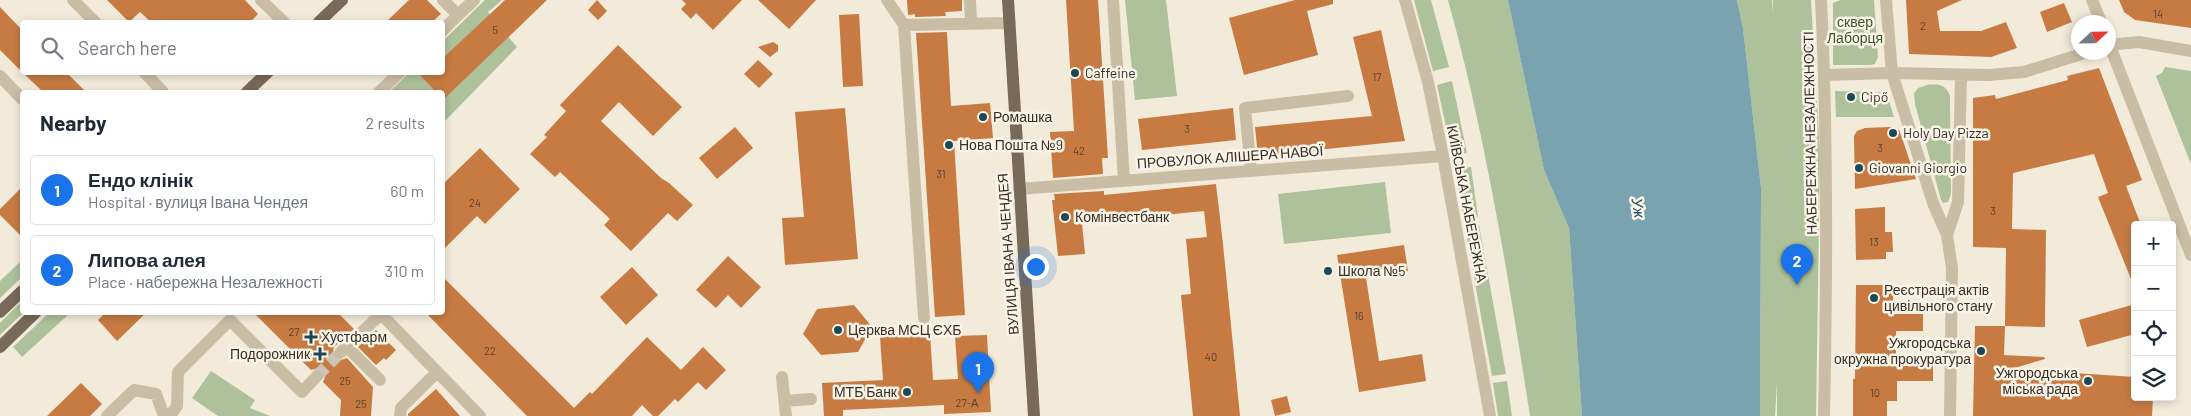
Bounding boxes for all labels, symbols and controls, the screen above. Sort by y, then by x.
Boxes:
house number: 14 [2153,7,2163,20]
park label: сквер Лаборця [1827,13,1883,46]
north arrow [2071,15,2116,60]
house number: 2 [1920,19,1926,32]
search box [20,20,445,75]
house number: 5 [492,23,498,36]
street label: НАБЕРЕЖНА НЕЗАЛЕЖНОСТІ [1799,31,1820,235]
icon: search [38,34,66,62]
text: Search here [78,36,177,59]
place label: Caffeine [1085,64,1136,81]
marker: Caffeine [1069,67,1081,79]
house number: 17 [1372,70,1382,83]
place label: Cipő [1861,88,1888,105]
marker: Cipő [1845,91,1857,103]
place label: Ромашка [993,108,1053,125]
text: Nearby [40,110,106,135]
marker: Ромашка [977,111,989,123]
text: 2 results [366,113,425,132]
house number: 3 [1184,122,1190,135]
street label: КИЇВСЬКА НАБЕРЕЖНА [1444,124,1491,285]
place label: Holy Day Pizza [1903,124,1989,141]
marker: Holy Day Pizza [1887,127,1899,139]
place label: Нова Пошта №9 [959,136,1063,153]
marker: Нова Пошта №9 [943,139,955,151]
street label: ПРОВУЛОК АЛІШЕРА НАВОЇ [1136,141,1324,171]
house number: 3 [1877,141,1883,154]
house number: 42 [1073,144,1085,157]
place label: Giovanni Giorgio [1869,159,1967,176]
marker: Giovanni Giorgio [1853,162,1865,174]
house number: 31 [936,167,946,180]
text: Ендо клінік [88,168,193,191]
street label: ВУЛИЦЯ ІВАНА ЧЕНДЕЯ [993,173,1022,335]
text: 1 [54,181,60,200]
text: 60 m [390,181,424,200]
text: Hospital · вулиця Івана Чендея [88,192,308,211]
house number: 24 [469,196,481,209]
water label: Уж [1628,196,1650,220]
house number: 3 [1990,204,1996,217]
place label: Комінвестбанк [1075,208,1170,225]
marker: Комінвестбанк [1059,211,1071,223]
map controls [2131,221,2176,401]
button: + [2131,221,2176,266]
house number: 13 [1869,235,1879,248]
pin: 2 [1781,244,1813,285]
text: Липова алея [88,248,206,271]
your location [1023,254,1049,280]
text: 2 [53,261,61,280]
text: 310 m [385,261,424,280]
place label: Школа №5 [1338,262,1406,279]
marker: Школа №5 [1322,265,1334,277]
button: − [2131,266,2176,311]
text: Place · набережна Незалежності [88,272,322,291]
place label: Реєстрація актів цивільного стану [1884,281,1993,314]
marker: Реєстрація актів цивільного стану [1868,292,1880,304]
house number: 16 [1354,309,1364,322]
button: locate [2131,311,2176,356]
place label: Церква МСЦ ЄХБ [848,321,961,338]
marker: Церква МСЦ ЄХБ [832,324,844,336]
house number: 27 [288,325,300,338]
place label: Хустфарм [321,328,387,345]
marker: Хустфарм [305,331,317,343]
place label: Ужгородська окружна прокуратура [1834,334,1971,367]
house number: 22 [484,344,496,357]
place label: Подорожник [230,345,311,362]
marker: Ужгородська окружна прокуратура [1975,345,1987,357]
marker: Подорожник [314,348,326,360]
house number: 40 [1205,350,1217,363]
pin: 1 [962,352,994,393]
button: layers [2131,356,2176,401]
place label: Ужгородська міська рада [1996,364,2078,397]
house number: 25 [339,374,351,387]
marker: Ужгородська міська рада [2082,375,2094,387]
place label: МТБ Банк [834,383,898,400]
marker: МТБ Банк [901,386,913,398]
house number: 10 [1870,386,1880,399]
house number: 27-А [956,396,979,409]
house number: 25 [355,397,367,410]

